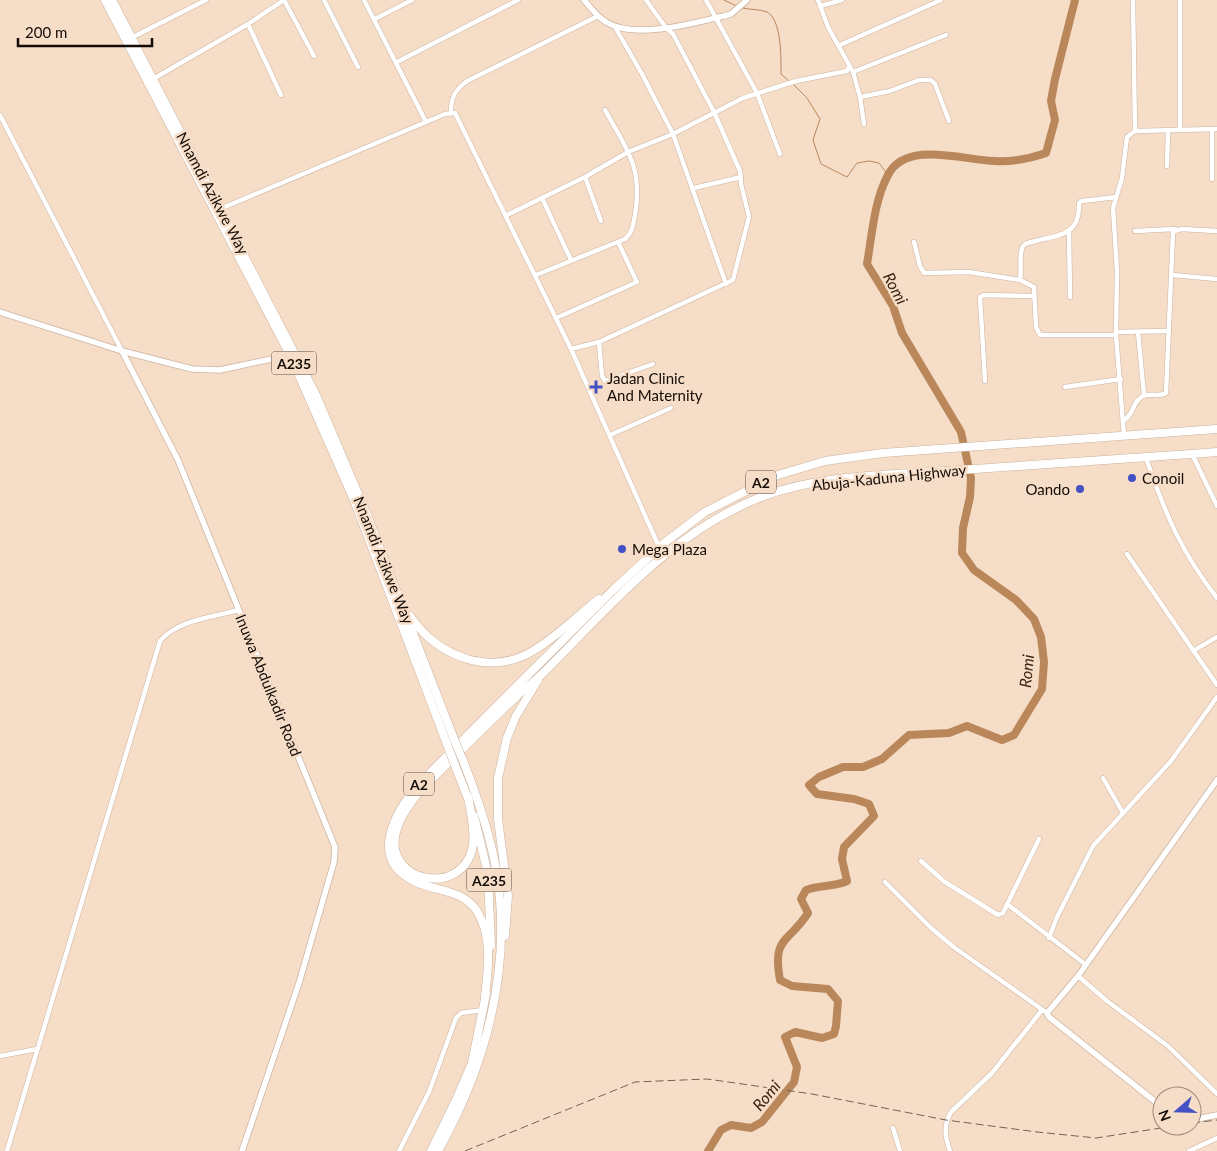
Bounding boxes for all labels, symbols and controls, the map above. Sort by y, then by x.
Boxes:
scale bar [18,15,151,47]
text: 200 m [25,23,67,41]
street label: Nnamdi Azikwe Way [173,129,253,257]
water label: Romi [880,269,912,307]
road number: A235 [272,352,316,374]
place label: Jadan Clinic And Maternity [607,369,703,404]
marker: Jadan Clinic And Maternity [589,380,603,394]
street label: Abuja-Kaduna Highway [811,460,967,494]
place label: Conoil [1142,469,1184,487]
road number: A2 [746,471,776,494]
marker: Conoil [1126,472,1138,484]
place label: Oando [1025,480,1070,498]
marker: Oando [1074,483,1086,495]
street label: Nnamdi Azikwe Way [350,494,418,627]
place label: Mega Plaza [632,540,707,558]
marker: Mega Plaza [616,543,628,555]
street label: Inuwa Abdulkadir Road [232,611,306,759]
water label: Romi [1015,653,1037,689]
road number: A2 [404,772,434,796]
road number: A235 [466,868,512,892]
water label: Romi [748,1076,784,1114]
north arrow [1152,1086,1202,1136]
text: N [1154,1108,1174,1124]

